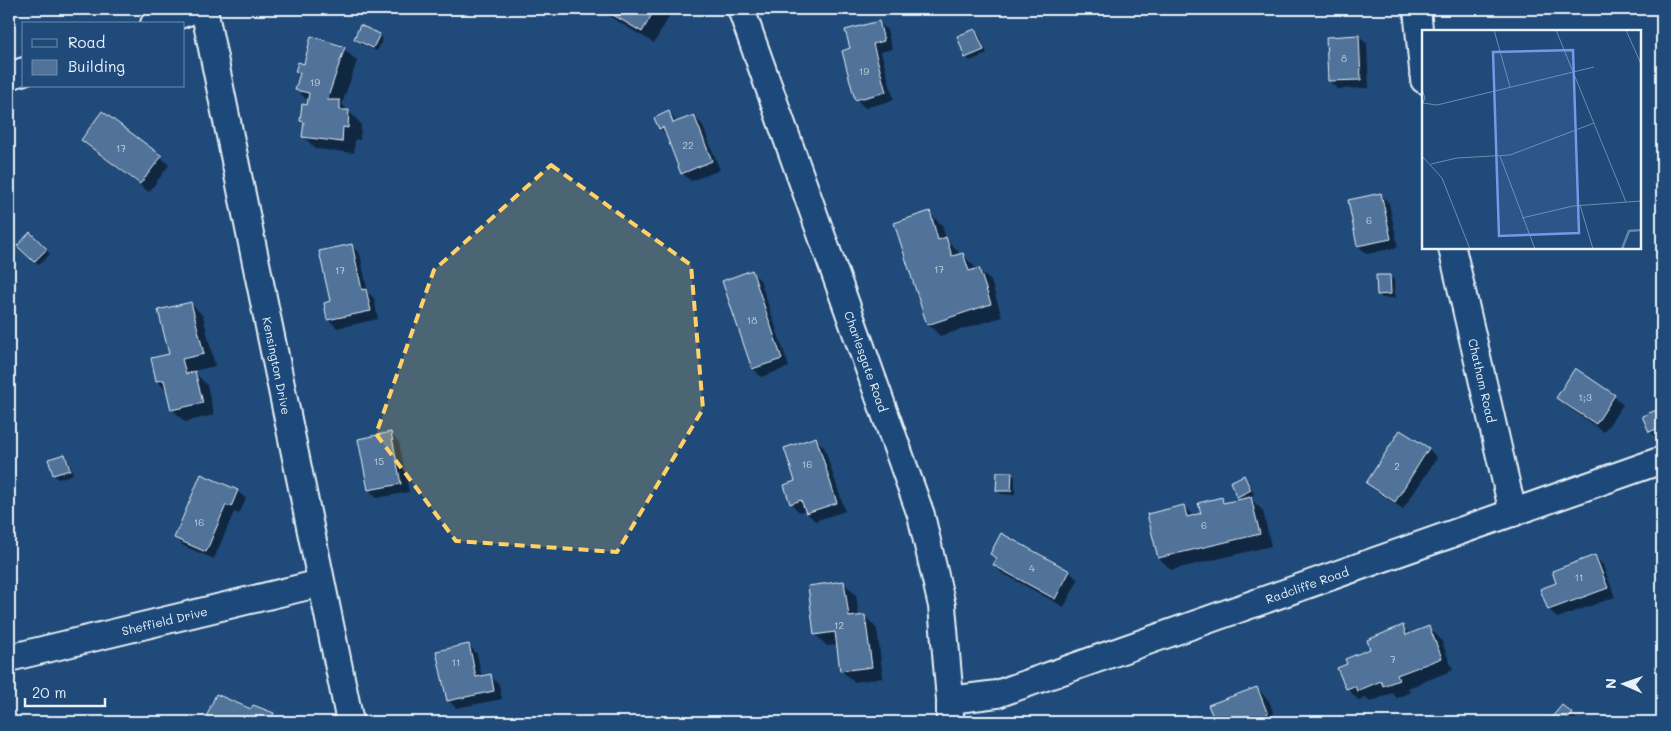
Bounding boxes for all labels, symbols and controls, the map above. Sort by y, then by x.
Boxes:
legend [22,22,185,88]
inset map [1422,30,1641,249]
text: Road [68,32,105,52]
house number: 8 [1341,51,1347,65]
text: Building [68,56,125,76]
house number: 19 [859,64,869,78]
house number: 19 [310,75,320,89]
house number: 22 [682,138,694,152]
house number: 17 [116,141,126,155]
house number: 6 [1366,213,1372,227]
house number: 17 [934,262,944,276]
house number: 17 [335,263,345,277]
street label: Charlesgate Road [841,309,892,414]
house number: 18 [747,313,757,327]
street label: Kensington Drive [259,315,295,416]
street label: Chatham Road [1465,337,1500,424]
house number: 1;3 [1578,390,1592,404]
house number: 15 [374,454,384,468]
house number: 16 [802,457,812,471]
house number: 2 [1394,459,1400,473]
house number: 16 [194,515,204,529]
house number: 6 [1201,518,1207,532]
house number: 4 [1029,561,1035,575]
street label: Radcliffe Road [1263,563,1351,607]
house number: 11 [1575,570,1583,584]
street label: Sheffield Drive [120,603,209,639]
house number: 12 [834,618,844,632]
house number: 7 [1390,652,1396,666]
house number: 11 [452,655,460,669]
north arrow [1598,658,1648,708]
scale bar [25,676,105,708]
text: N [1601,678,1620,689]
text: 20 m [32,682,66,702]

